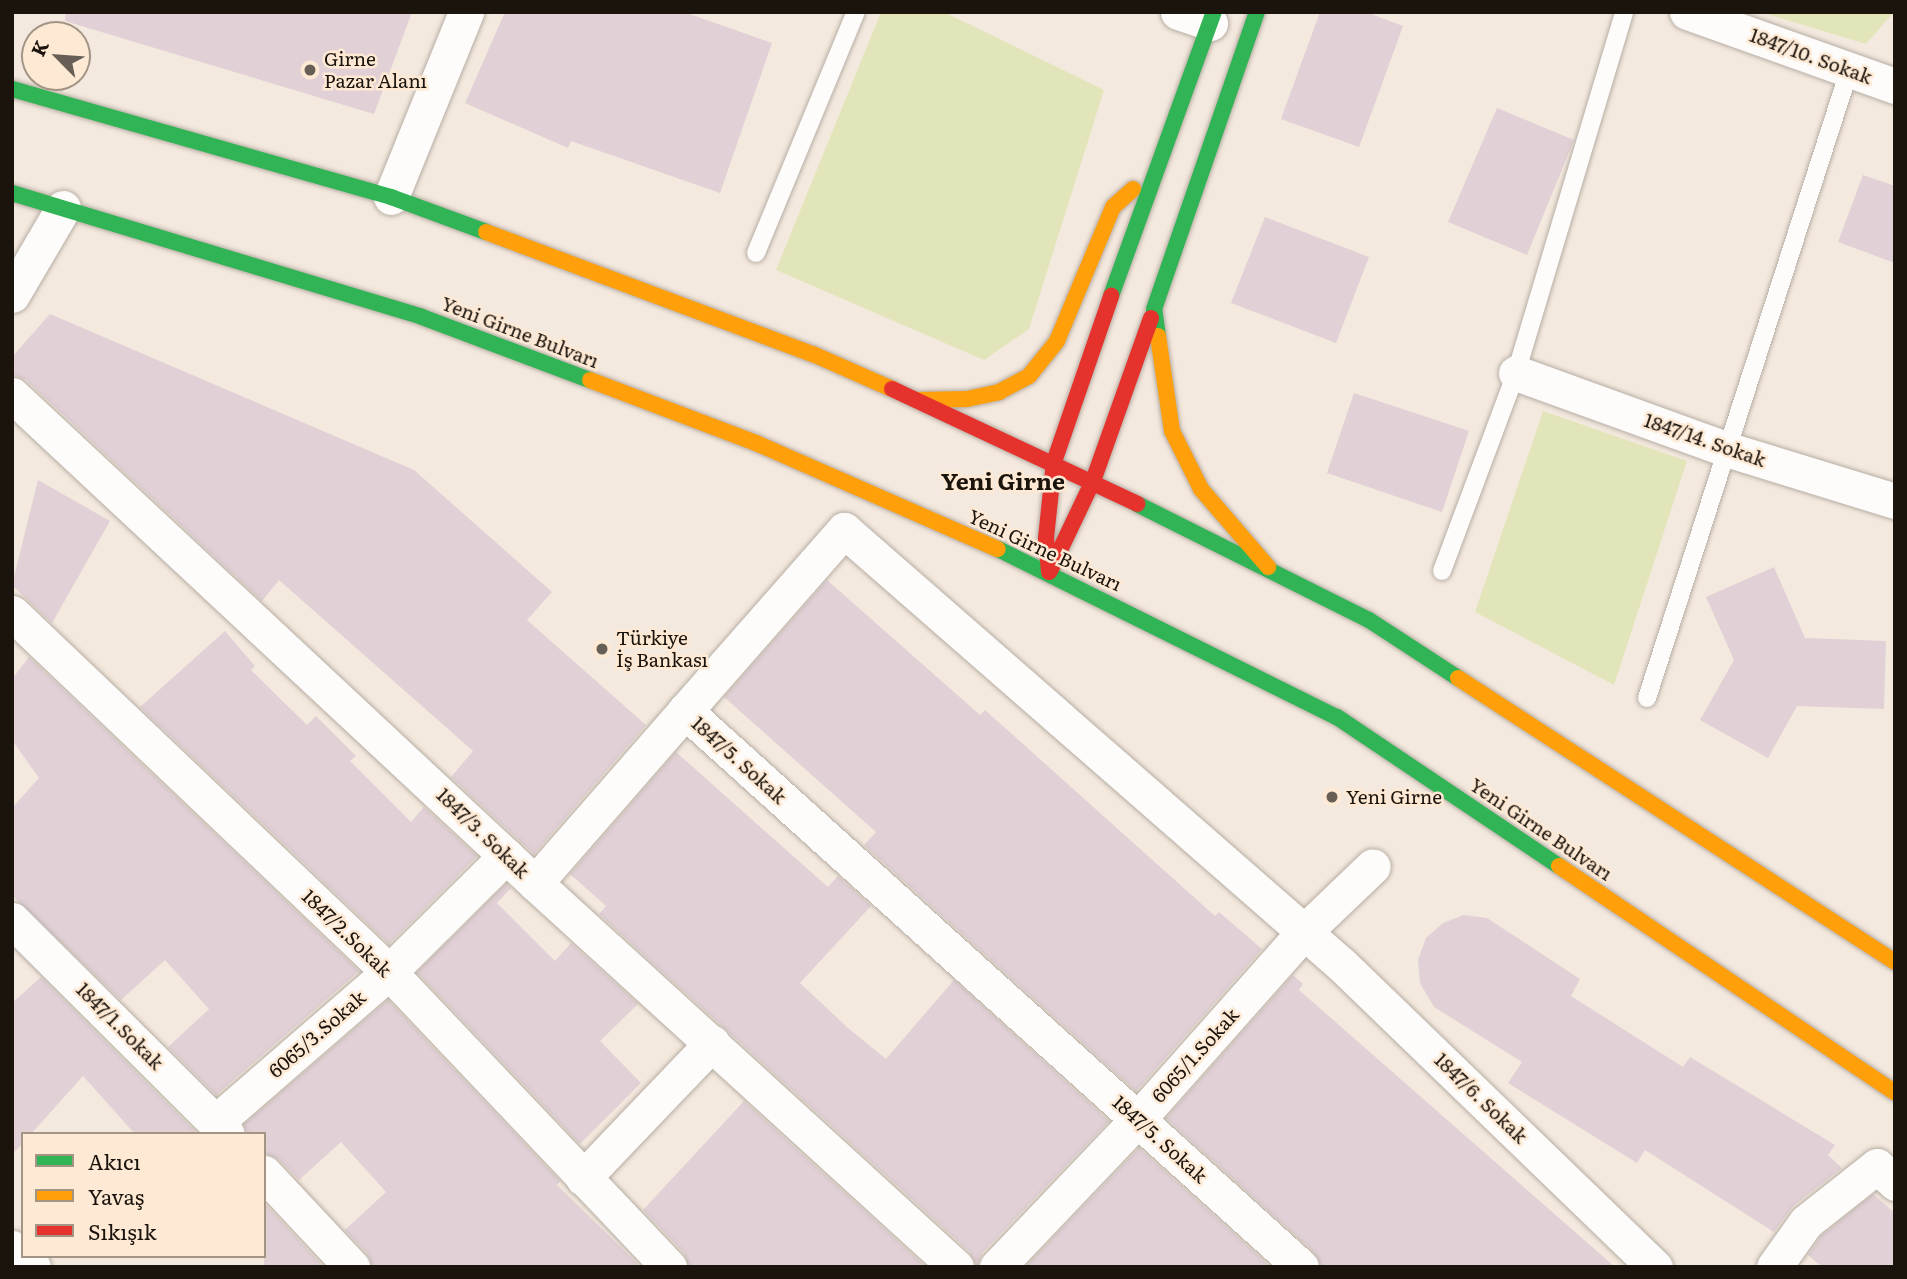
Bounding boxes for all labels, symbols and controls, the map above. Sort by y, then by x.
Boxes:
north arrow [21,21,91,91]
street label: 1847/10. Sokak [1747,23,1875,89]
text: K [23,35,55,61]
place label: Girne Pazar Alanı [324,48,427,92]
marker: Girne Pazar Alanı [302,62,318,78]
street label: Yeni Girne Bulvarı [438,292,602,372]
street label: 1847/14. Sokak [1641,409,1769,471]
district label: Yeni Girne [941,466,1065,494]
street label: Yeni Girne Bulvarı [965,504,1125,596]
place label: Türkiye İş Bankası [616,627,708,671]
marker: Türkiye İş Bankası [594,641,610,657]
street label: 1847/5. Sokak [687,712,791,808]
street label: Yeni Girne Bulvarı [1466,773,1616,885]
street label: 1847/3. Sokak [432,783,534,883]
place label: Yeni Girne [1346,786,1442,808]
marker: Yeni Girne [1324,789,1340,805]
street label: 1847/2.Sokak [298,885,396,981]
street label: 1847/1.Sokak [72,978,168,1074]
street label: 6065/3.Sokak [264,986,370,1082]
street label: 6065/1.Sokak [1147,1003,1243,1107]
street label: 1847/6. Sokak [1430,1048,1532,1148]
street label: 1847/5. Sokak [1108,1091,1212,1187]
legend [21,1132,266,1258]
text: Akıcı [88,1145,141,1176]
text: Yavaş [88,1180,144,1211]
text: Sıkışık [88,1215,157,1246]

